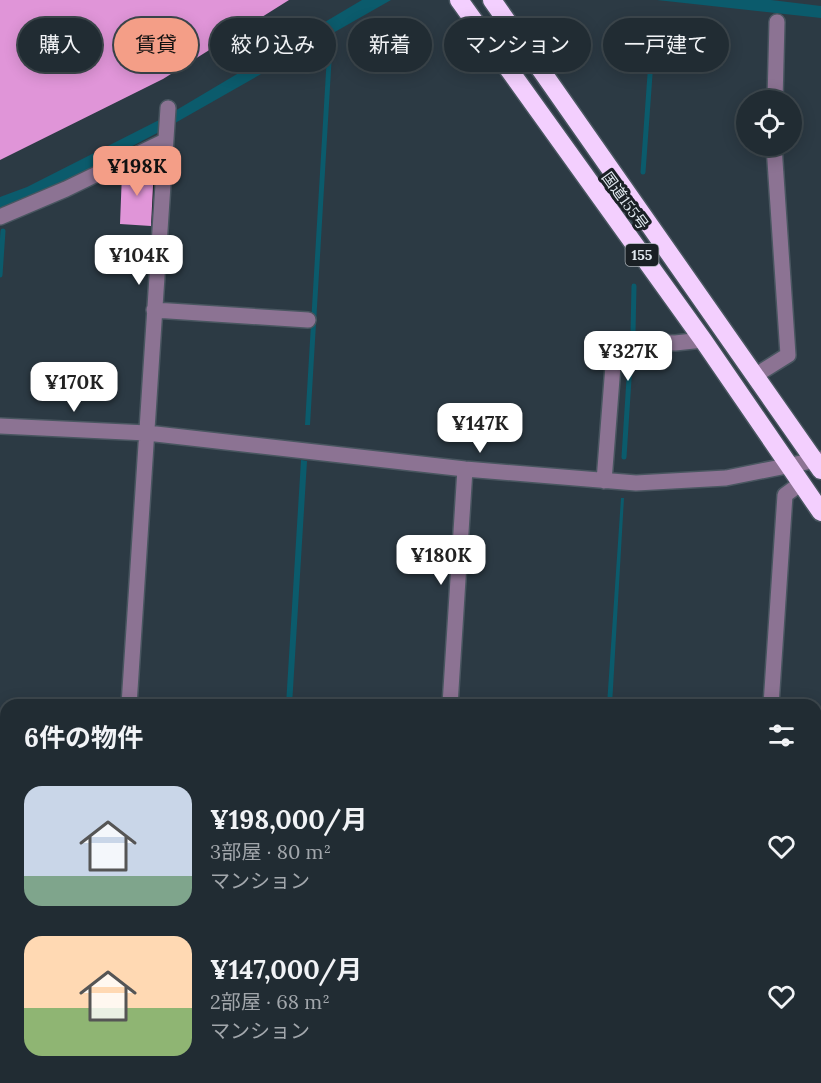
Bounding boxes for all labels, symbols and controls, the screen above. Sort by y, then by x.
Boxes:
chip: 購入 [18,18,102,72]
chip: 賃貸 [114,18,198,72]
chip: 絞り込み [210,18,336,72]
chip: 新着 [348,18,432,72]
chip: マンション [444,18,591,72]
chip: 一戸建て [603,18,729,72]
map controls [736,90,802,156]
button: locate [736,90,802,156]
pin: ¥198K [95,146,179,197]
text: ¥198K [107,153,167,178]
street label: 国道155号 [598,168,653,233]
pin: ¥104K [97,235,181,286]
text: ¥104K [109,242,169,267]
road number: 155 [626,244,658,266]
pin: ¥327K [586,331,670,382]
text: ¥327K [598,338,658,363]
pin: ¥170K [32,362,116,413]
text: ¥170K [45,369,103,394]
pin: ¥147K [438,403,522,454]
text: ¥147K [451,410,509,435]
pin: ¥180K [399,535,483,586]
text: ¥180K [411,542,471,567]
icon: filters [765,719,798,752]
text: 6件の物件 [24,721,143,754]
text: ¥198,000/月 [210,803,367,836]
icon: home [72,810,144,882]
icon: heart [765,830,798,863]
text: 3部屋 · 80 m² [210,839,331,864]
text: マンション [210,868,310,893]
text: ¥147,000/月 [210,953,362,986]
icon: home [72,960,144,1032]
icon: heart [765,980,798,1013]
text: 2部屋 · 68 m² [210,989,330,1014]
text: マンション [210,1018,310,1043]

